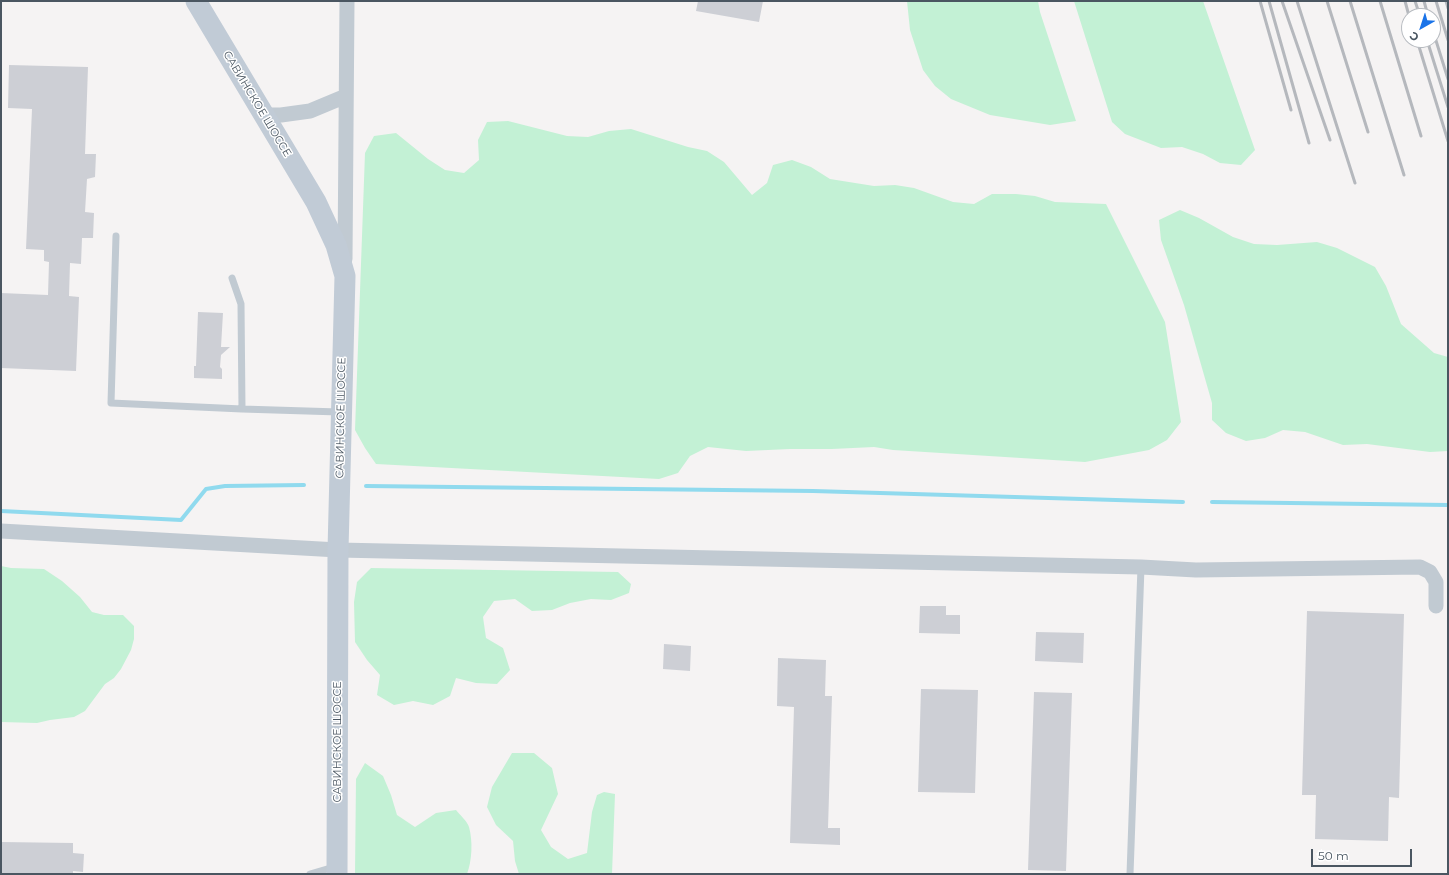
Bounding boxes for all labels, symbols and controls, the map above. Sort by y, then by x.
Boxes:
north arrow [1401,8,1441,48]
text: С [1407,29,1422,45]
street label: САВИНСКОЕ ШОССЕ [220,49,294,159]
street label: САВИНСКОЕ ШОССЕ [333,357,349,479]
street label: САВИНСКОЕ ШОССЕ [331,681,345,803]
scale bar [1313,841,1414,867]
text: 50 m [1318,848,1349,863]

